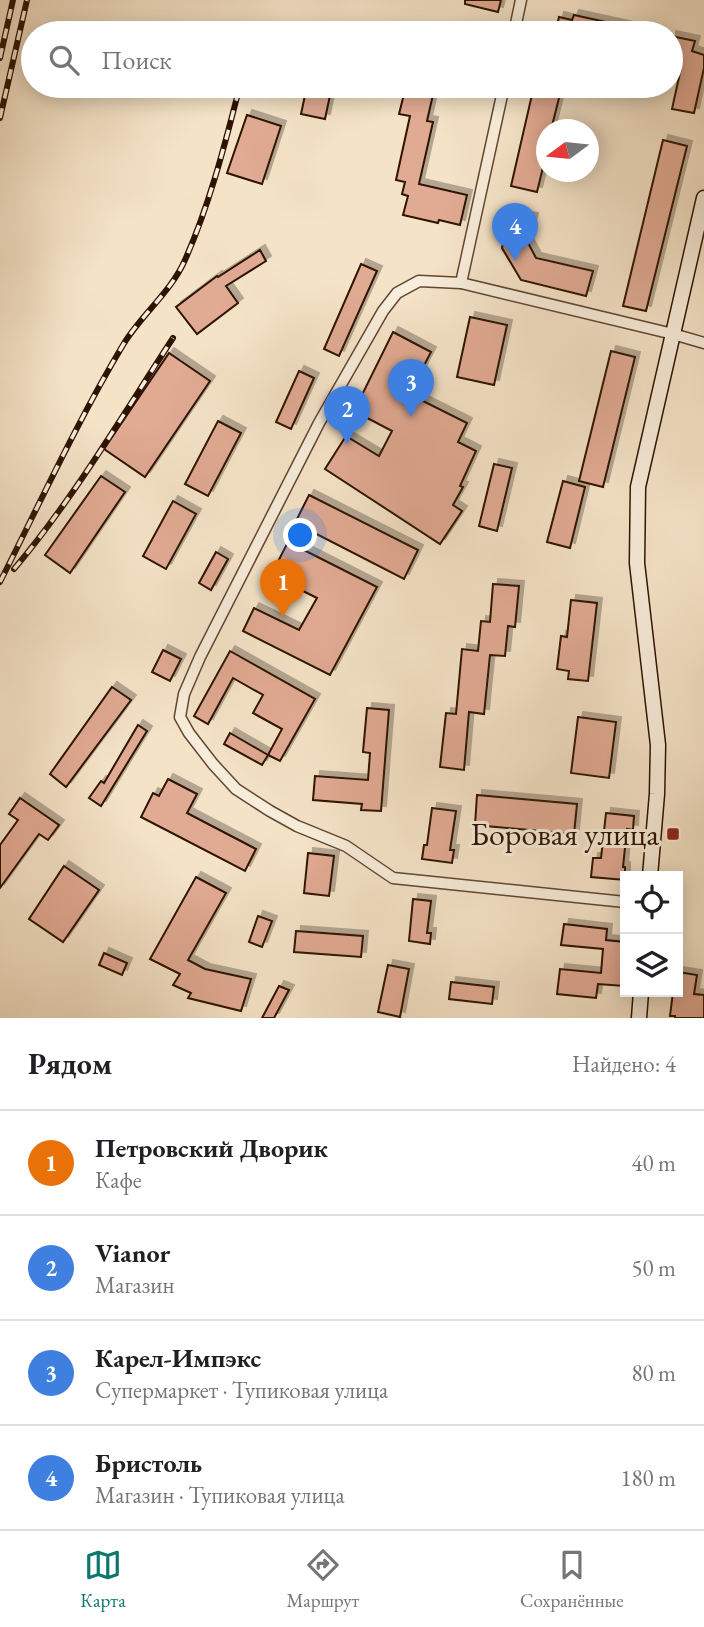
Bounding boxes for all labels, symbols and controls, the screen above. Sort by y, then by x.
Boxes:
search box [21,21,683,98]
icon: search [45,41,83,79]
text: Поиск [101,43,172,77]
north arrow [536,119,599,182]
pin: 4 [492,203,538,261]
pin: 3 [388,359,434,417]
pin: 2 [324,386,370,444]
your location [283,518,317,552]
pin: 1 [260,559,306,617]
place label: Боровая улица [470,813,659,855]
marker: Боровая улица [665,826,681,842]
map controls [620,871,683,997]
button: locate [620,871,683,934]
button: layers [620,934,683,997]
text: Рядом [28,1044,112,1083]
text: Найдено: 4 [572,1049,676,1079]
text: Петровский Дворик [95,1131,328,1165]
text: 1 [45,1148,57,1178]
text: 40 m [631,1148,676,1178]
text: Кафе [95,1165,142,1195]
text: Vianor [95,1236,170,1270]
text: 2 [45,1253,57,1283]
text: 50 m [631,1253,676,1283]
text: Магазин [95,1270,174,1300]
text: Карел-Импэкс [95,1341,261,1375]
text: 3 [45,1358,57,1388]
text: 80 m [631,1358,676,1388]
text: Супермаркет · Тупиковая улица [95,1375,388,1405]
text: Бристоль [95,1446,202,1480]
text: 4 [45,1463,57,1493]
text: 180 m [620,1463,676,1493]
text: Магазин · Тупиковая улица [95,1480,345,1510]
tab: Карта [80,1546,126,1613]
tab: Маршрут [286,1546,359,1613]
tab: Сохранённые [520,1546,624,1613]

